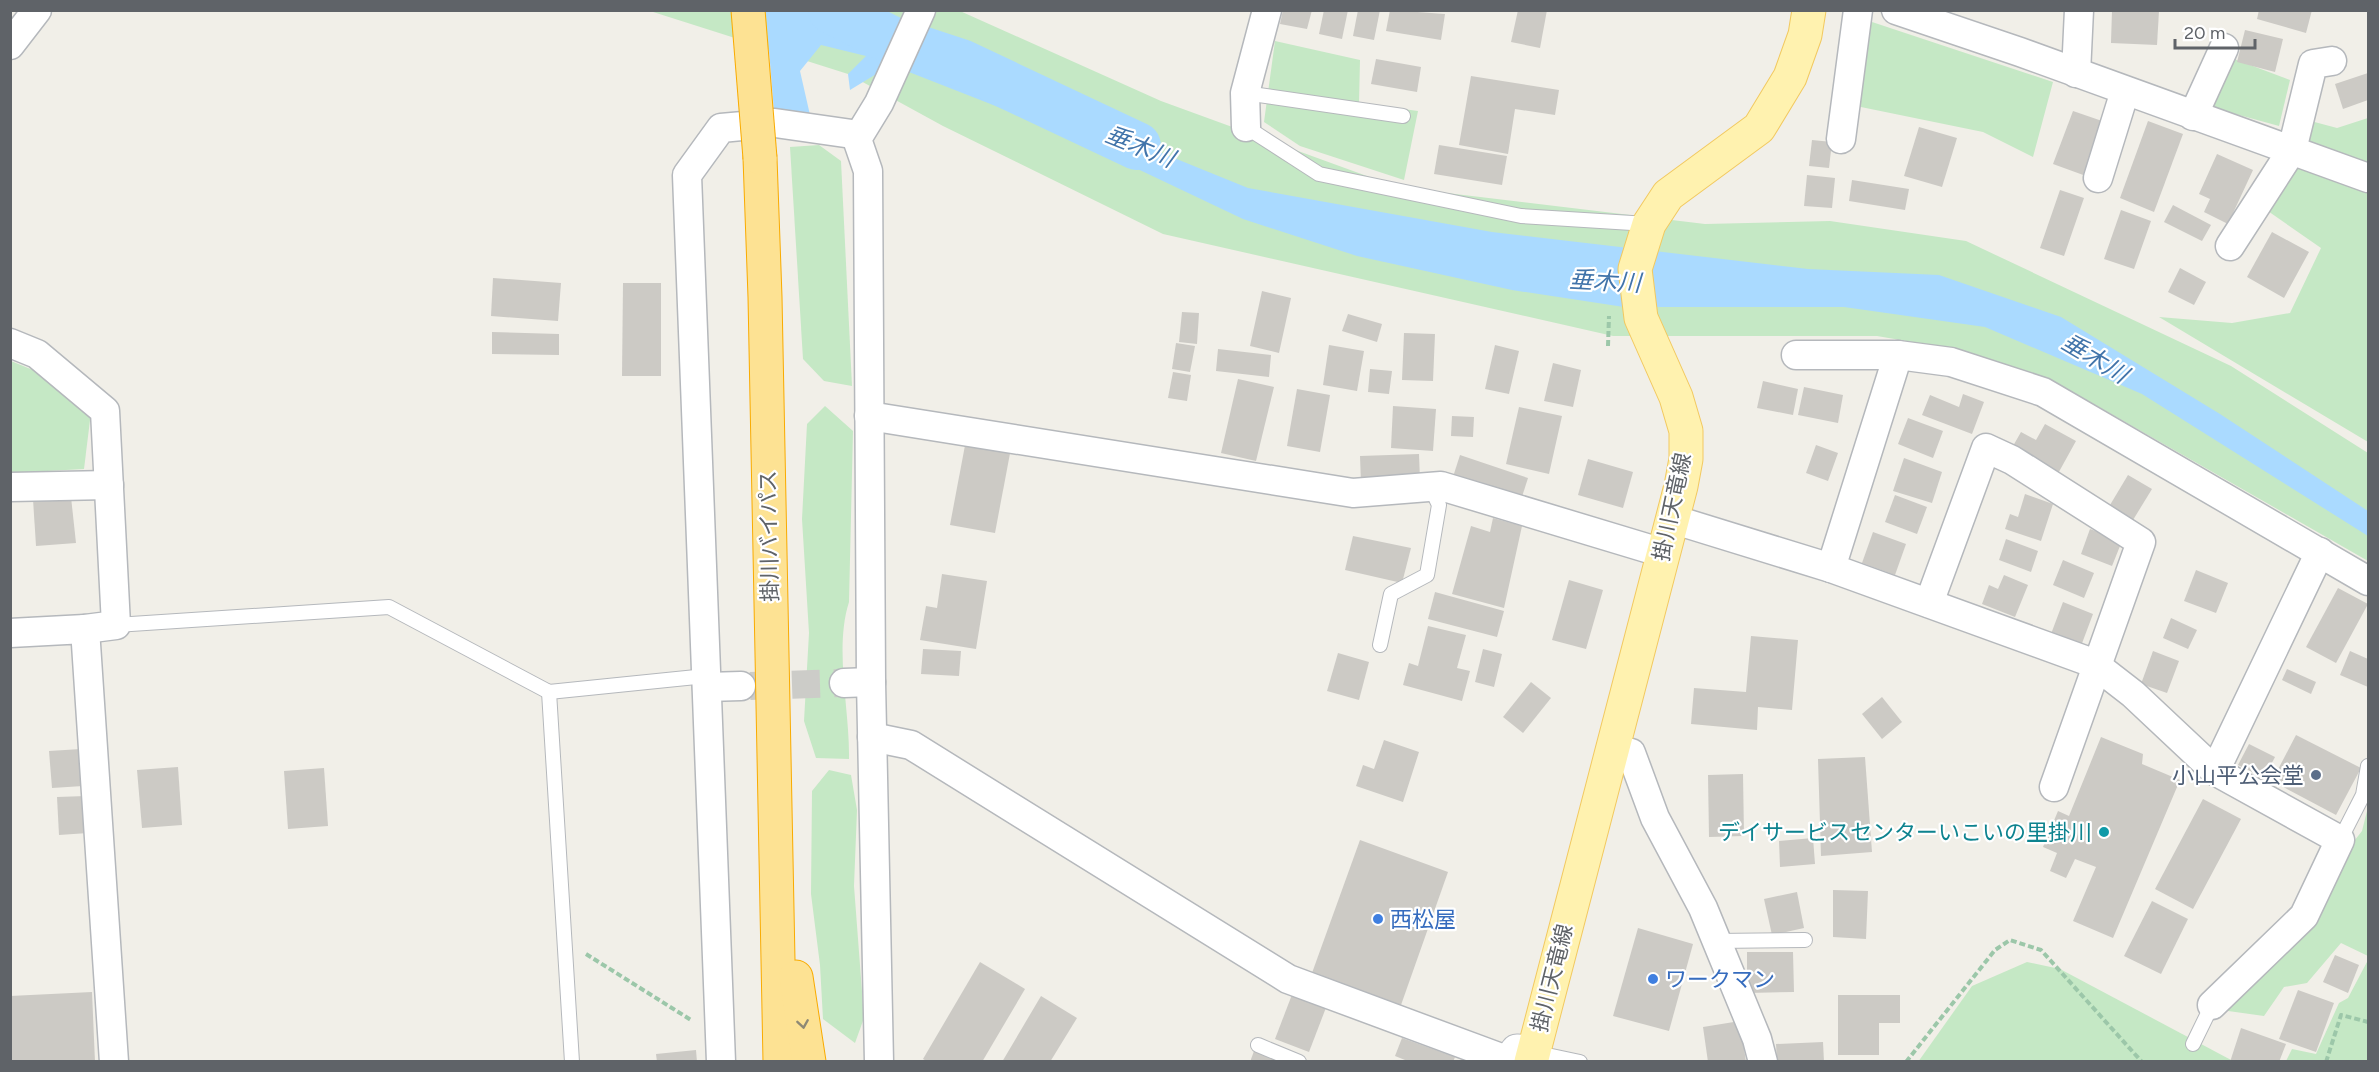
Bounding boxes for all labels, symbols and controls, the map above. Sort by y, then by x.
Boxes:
scale bar [2175,12,2254,50]
text: 20 m [2184,22,2225,44]
water label: 垂木川 [1101,119,1182,174]
water label: 垂木川 [1568,265,1645,298]
water label: 垂木川 [2057,327,2136,391]
street label: 掛川天竜線 [1647,450,1697,564]
street label: 掛川バイパス [754,470,784,602]
place label: 小山平公会堂 [2172,762,2304,789]
marker: 小山平公会堂 [2309,768,2323,782]
place label: デイサービスセンターいこいの里掛川 [1718,819,2092,846]
marker: デイサービスセンターいこいの里掛川 [2097,825,2111,839]
place label: 西松屋 [1390,906,1456,933]
marker: 西松屋 [1371,912,1385,926]
street label: 掛川天竜線 [1526,921,1578,1035]
place label: ワークマン [1665,966,1775,993]
marker: ワークマン [1646,972,1660,986]
one-way arrow [796,1019,808,1028]

